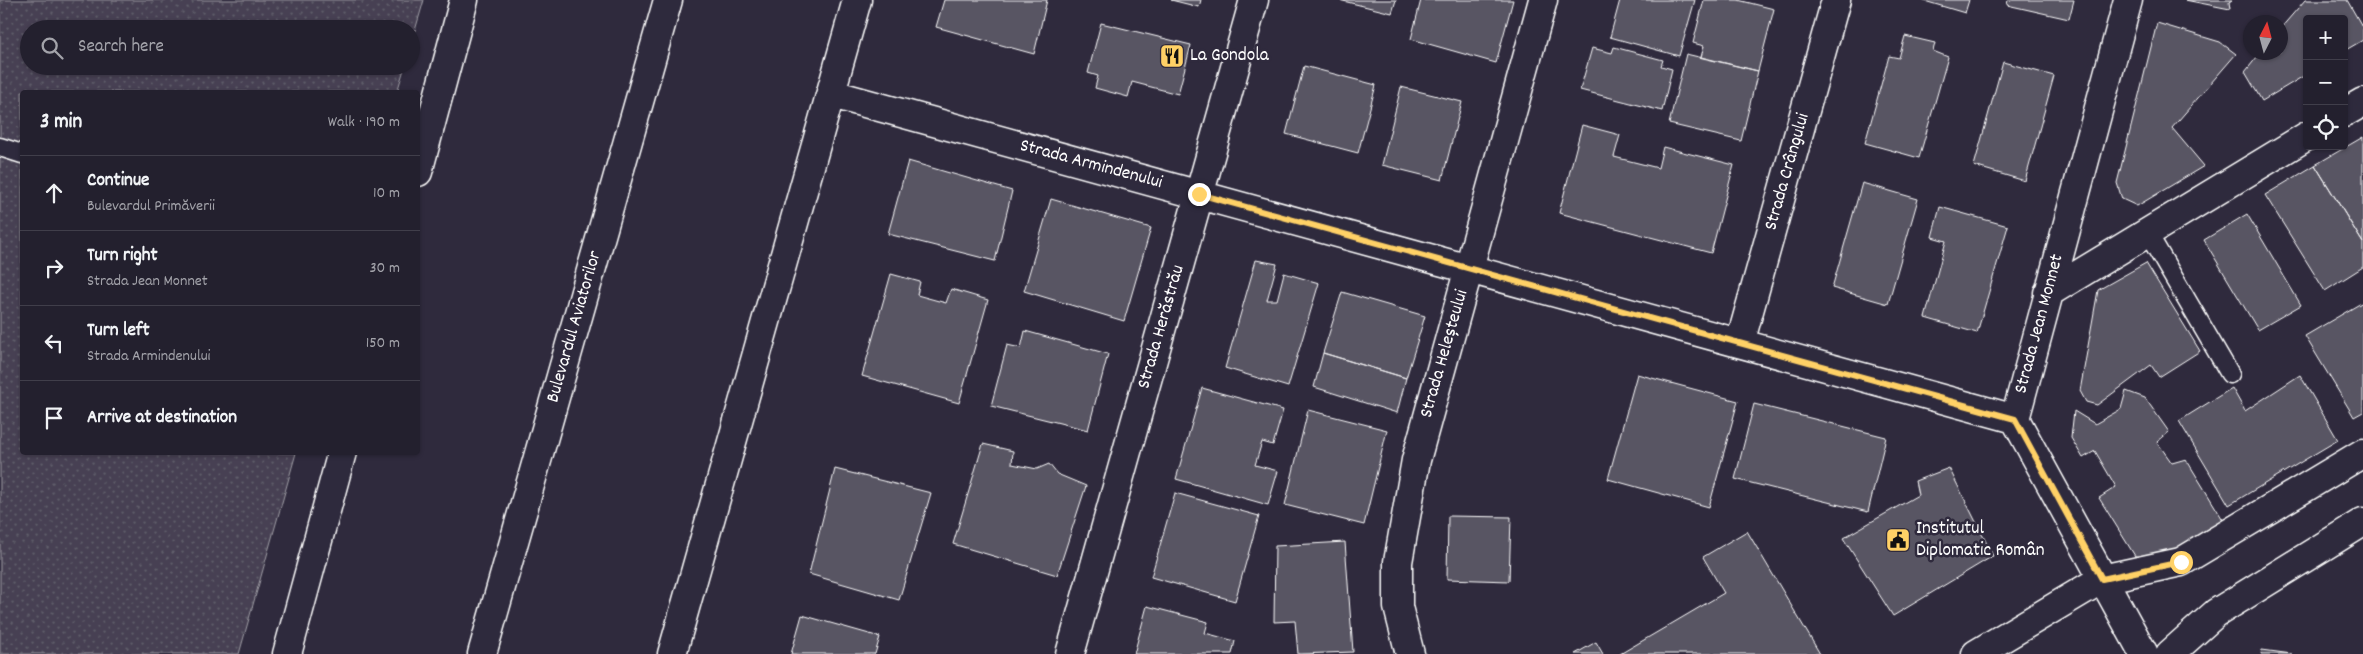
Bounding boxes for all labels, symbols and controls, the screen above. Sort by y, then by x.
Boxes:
north arrow [2243,15,2288,60]
map controls [2303,15,2348,150]
button: + [2303,15,2348,60]
search box [20,20,420,75]
icon: search [38,34,66,62]
text: Search here [78,34,164,61]
restaurant icon: La Gondola [1159,43,1185,69]
place label: La Gondola [1190,43,1270,70]
button: − [2303,60,2348,105]
button: locate [2303,105,2348,150]
text: 3 min [40,108,82,138]
street label: Strada Crângului [1758,110,1818,234]
text: Walk · 190 m [328,111,400,134]
street label: Strada Armindenului [1017,133,1166,197]
text: Continue [87,168,149,195]
icon: ahead [40,179,68,207]
text: 10 m [373,182,400,205]
route end [1188,183,1211,206]
text: Bulevardul Primăverii [87,195,215,218]
text: Turn right [87,243,158,270]
street label: Bulevardul Aviatorilor [540,248,610,406]
street label: Strada Jean Monnet [2008,251,2072,397]
icon: right [40,254,68,282]
text: 30 m [370,257,400,280]
street label: Strada Herăstrău [1131,262,1193,392]
text: Strada Jean Monnet [87,270,208,293]
street label: Strada Heleșteului [1414,286,1476,421]
text: Turn left [87,318,150,345]
icon: left [40,329,68,357]
text: 150 m [366,332,400,355]
text: Strada Armindenului [87,345,211,368]
icon: arrive [40,404,68,432]
text: Arrive at destination [87,405,237,432]
place label: Institutul Diplomatic Român [1916,516,2044,565]
public building icon: Institutul Diplomatic Român [1885,527,1911,553]
route start [2170,551,2193,574]

